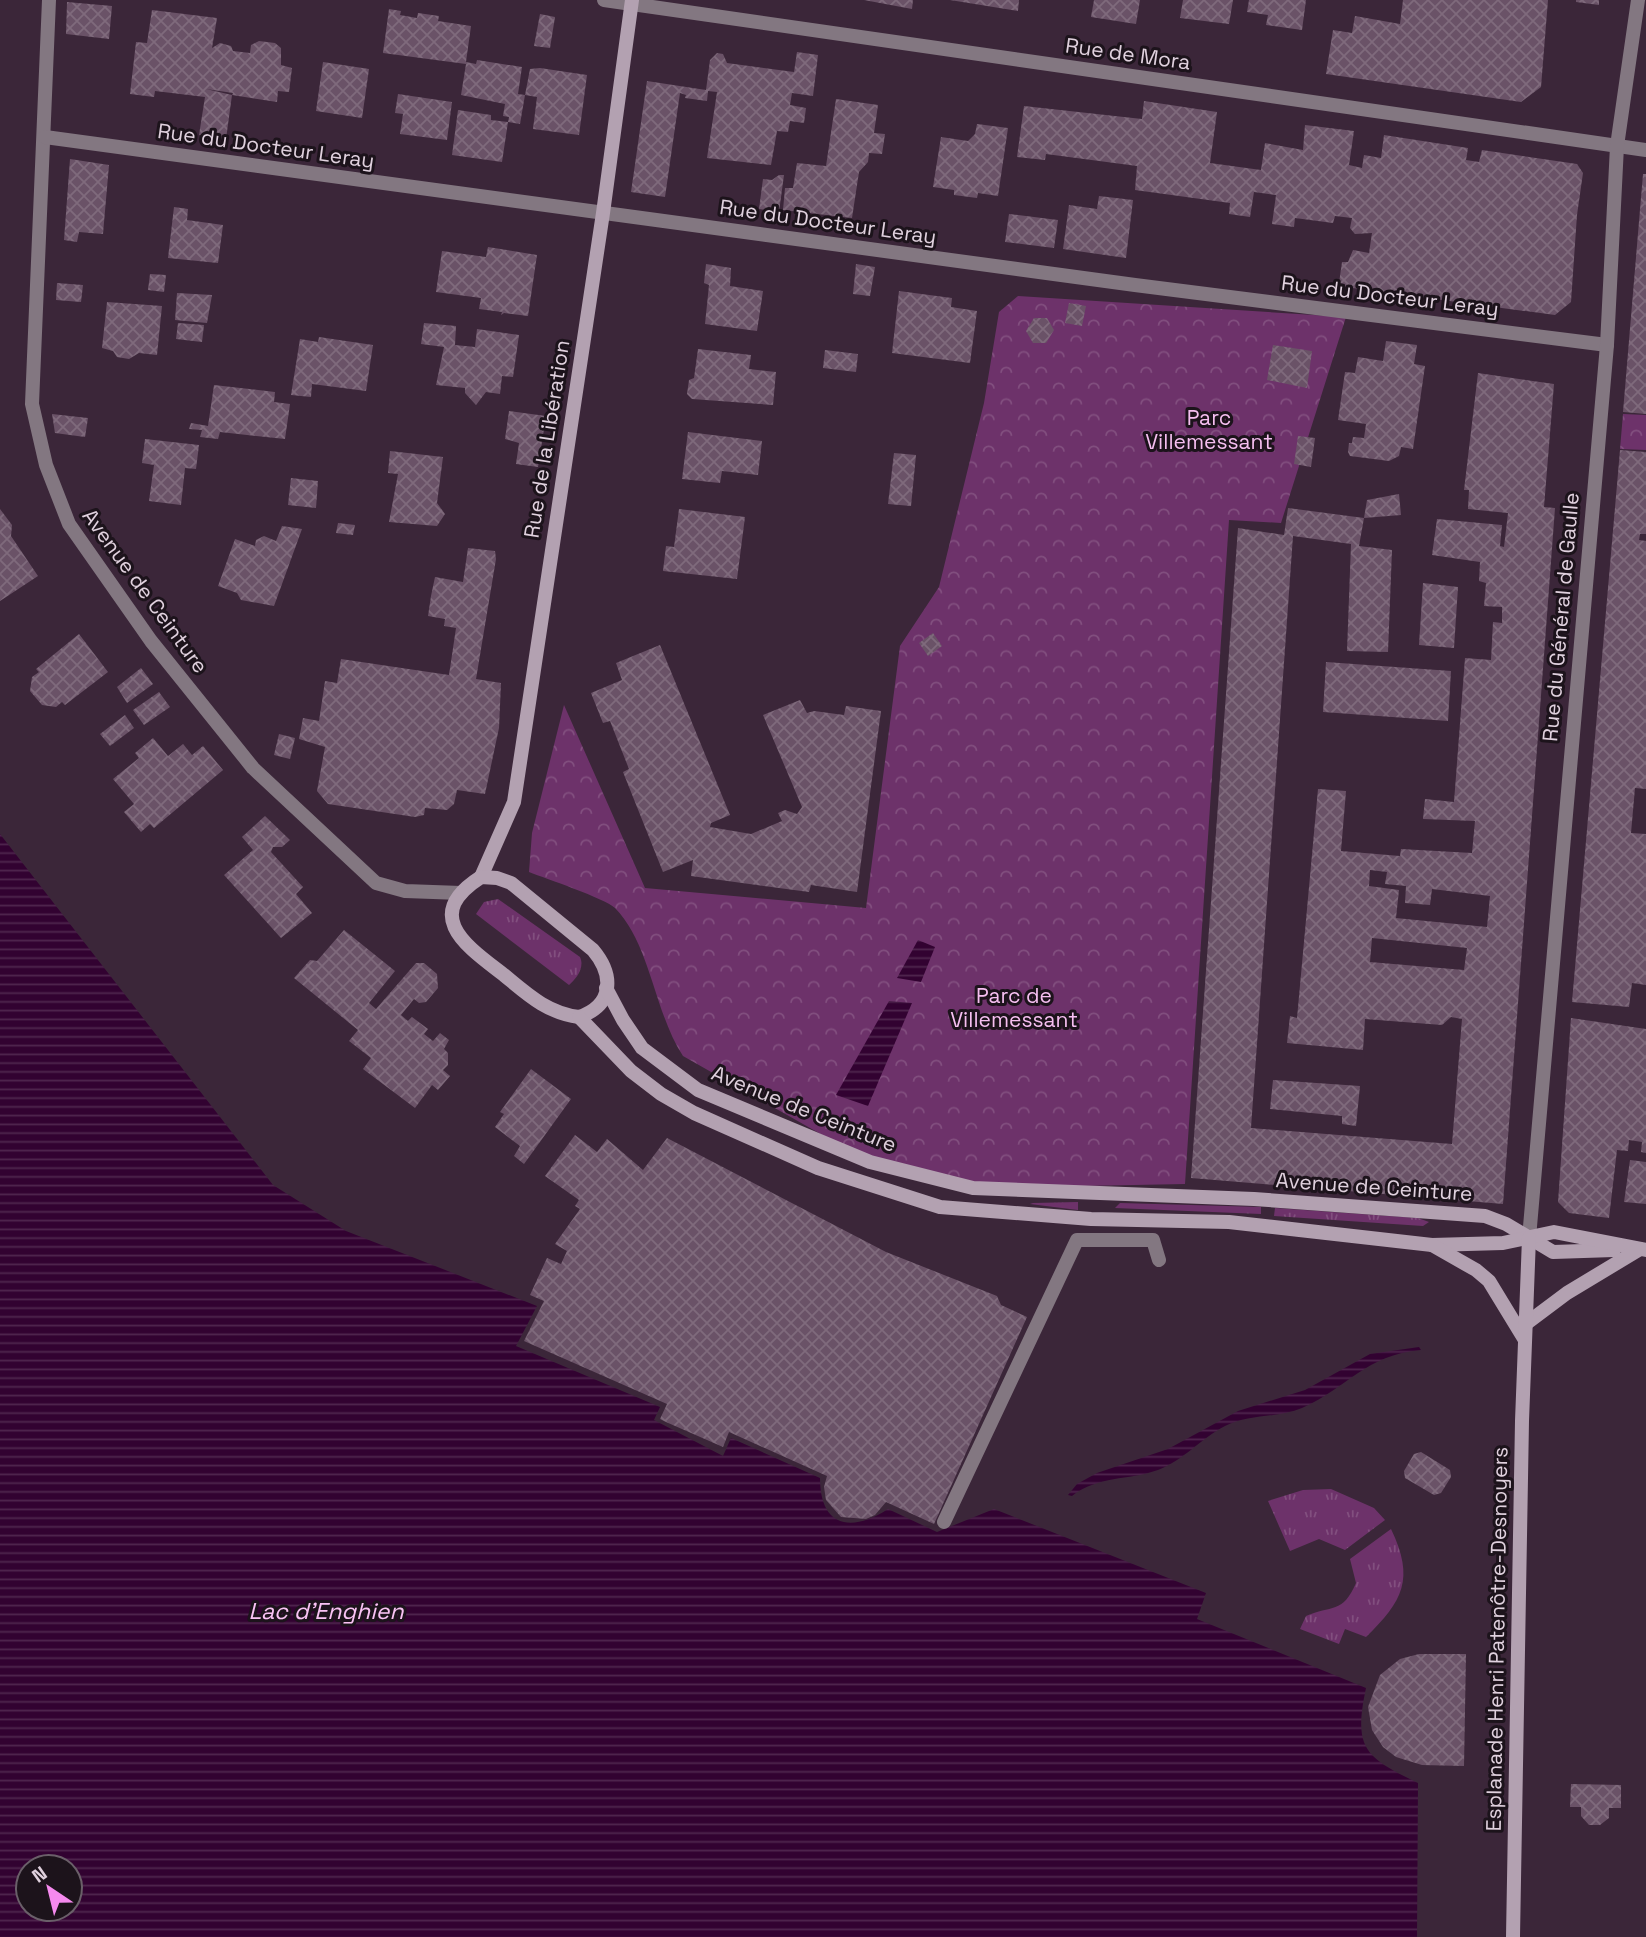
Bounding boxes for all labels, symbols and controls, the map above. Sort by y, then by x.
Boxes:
street label: Rue de Mora [1064,31,1192,76]
street label: Rue du Docteur Leray [156,117,376,174]
street label: Rue du Docteur Leray [718,193,938,250]
street label: Rue du Docteur Leray [1280,269,1500,322]
street label: Rue de la Libération [518,338,575,540]
park label: Parc Villemessant [1145,404,1273,455]
street label: Rue du Général de Gaulle [1536,491,1585,743]
street label: Avenue de Ceinture [77,503,214,678]
park label: Parc de Villemessant [950,982,1078,1033]
street label: Avenue de Ceinture [708,1059,901,1158]
street label: Avenue de Ceinture [1275,1166,1473,1207]
street label: Esplanade Henri Patenôtre-Desnoyers [1480,1446,1513,1832]
water label: Lac d'Enghien [249,1596,404,1626]
north arrow [14,1853,84,1923]
text: N [27,1861,52,1888]

